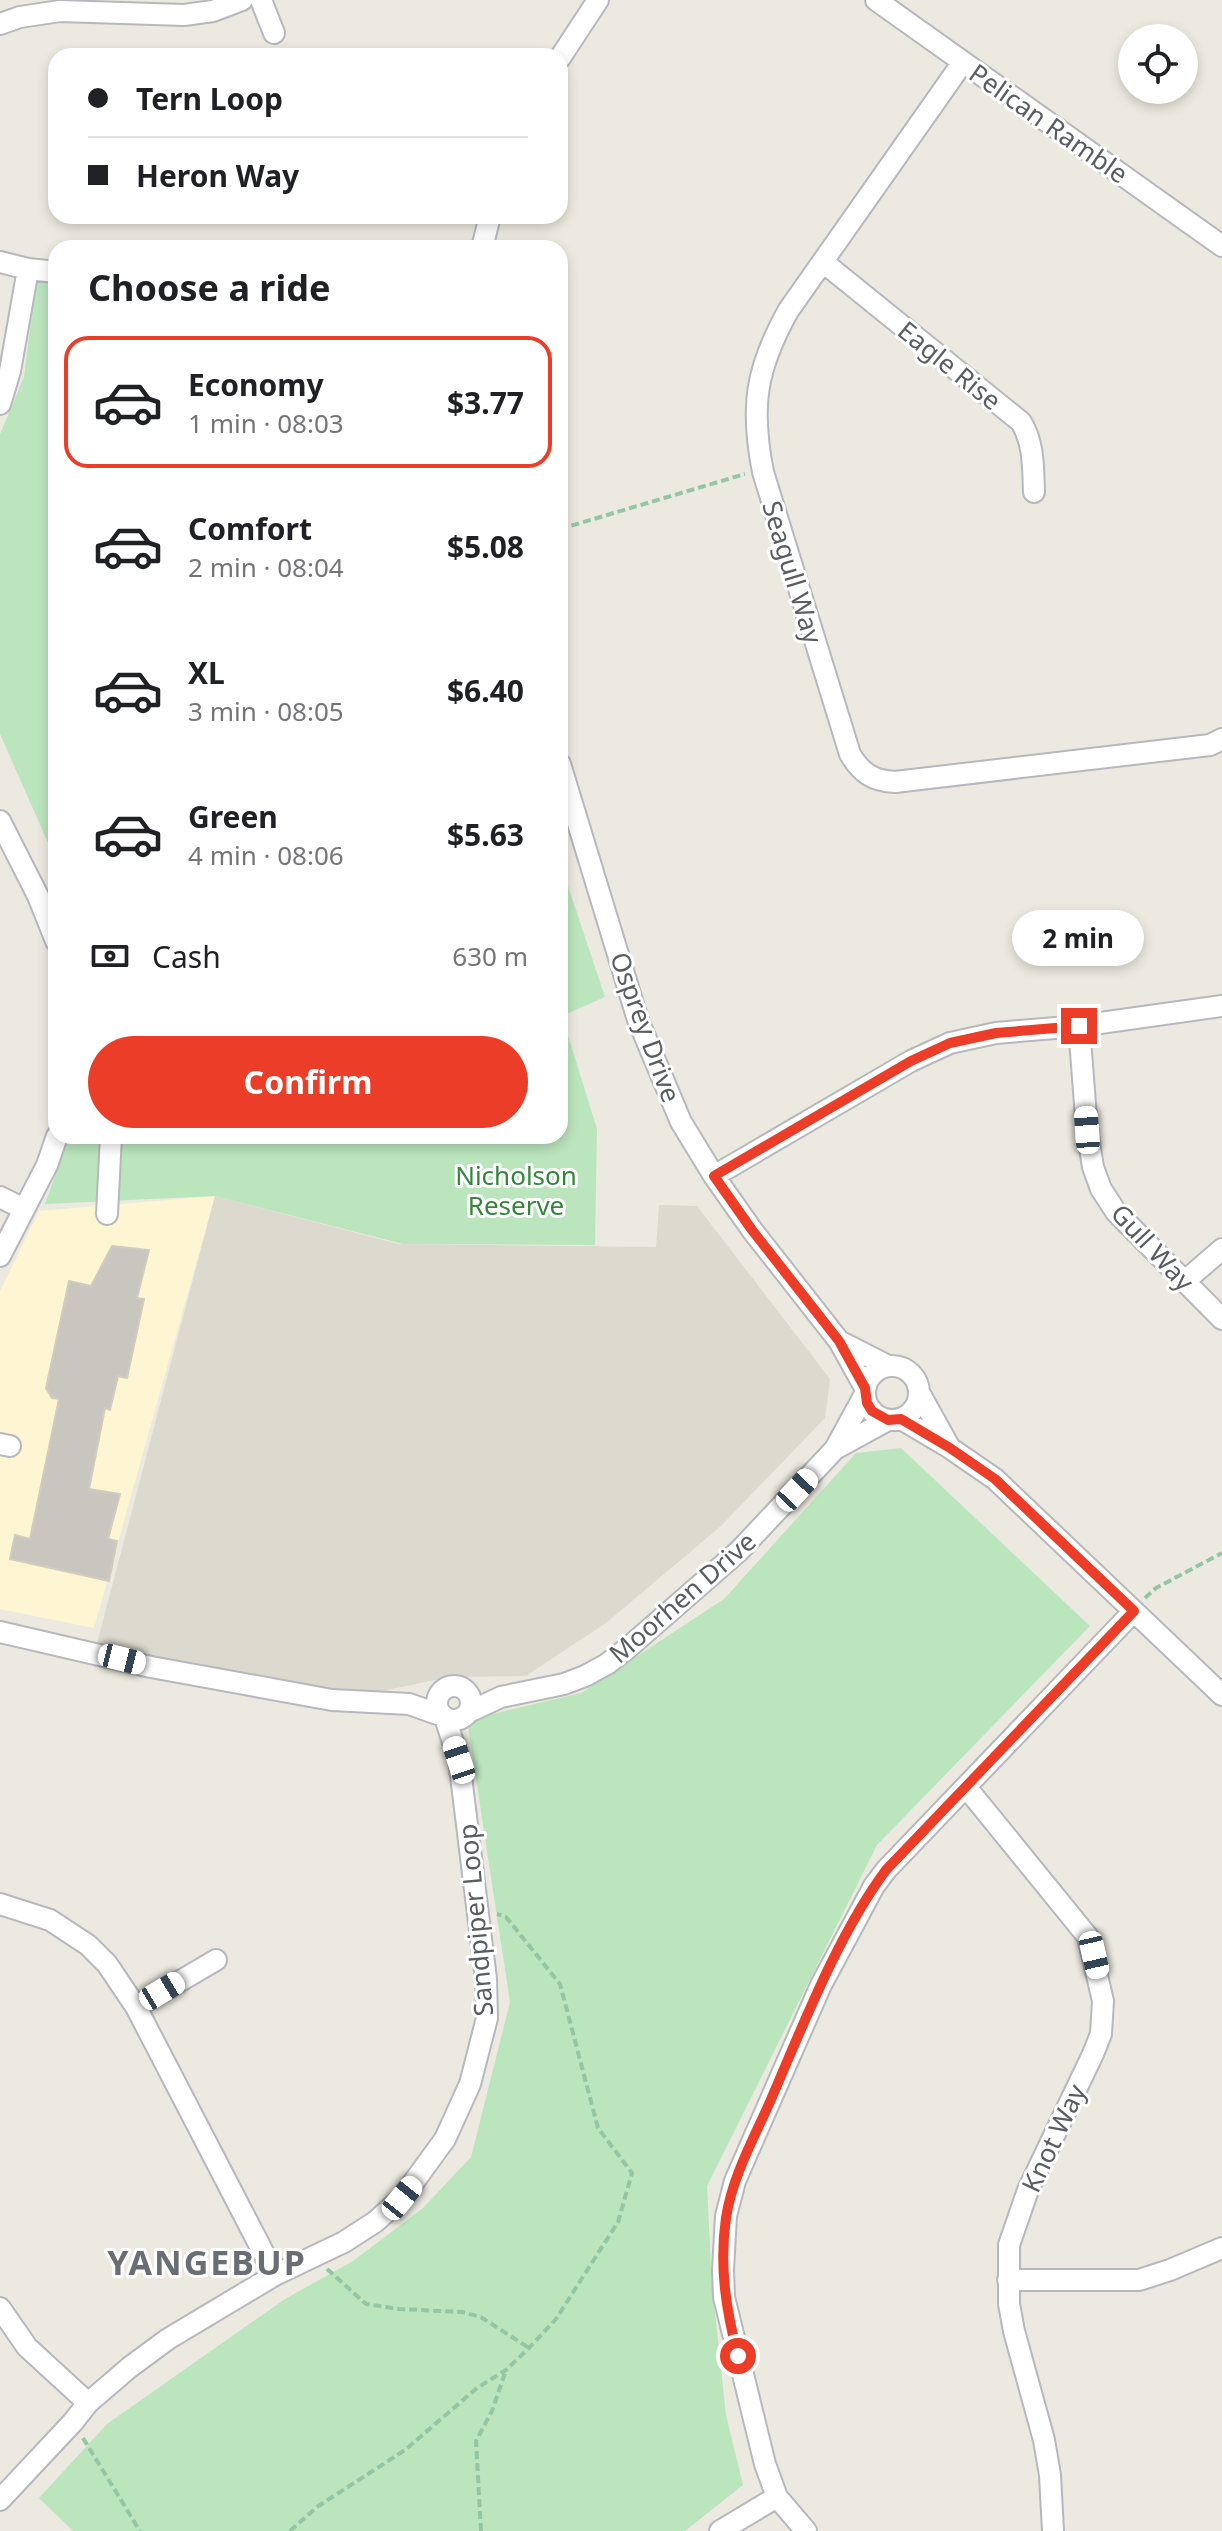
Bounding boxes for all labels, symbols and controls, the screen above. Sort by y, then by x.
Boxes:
map controls [1118,24,1198,104]
button: locate [1118,24,1198,104]
street label: Pelican Ramble [962,55,1136,191]
text: Tern Loop [136,78,283,119]
text: Heron Way [136,155,299,196]
text: Choose a ride [88,263,330,312]
street label: Eagle Rise [891,312,1009,418]
text: Economy [188,364,324,405]
icon: car [92,366,164,438]
text: $3.77 [447,382,524,423]
text: 1 min · 08:03 [188,405,344,441]
street label: Seagull Way [754,496,832,648]
text: Comfort [188,508,312,549]
icon: car [92,510,164,582]
text: $5.08 [447,526,524,567]
text: 2 min · 08:04 [188,549,344,585]
text: XL [188,652,225,693]
icon: car [92,654,164,726]
text: $6.40 [447,670,524,711]
text: 3 min · 08:05 [188,693,344,729]
text: Green [188,796,278,837]
icon: car [92,798,164,870]
text: $5.63 [447,814,524,855]
text: 4 min · 08:06 [188,837,344,873]
callout: 2 min [1013,910,1145,966]
text: 2 min [1042,920,1114,956]
icon: cash [88,934,132,978]
text: Cash [152,936,221,977]
text: 630 m [452,938,528,974]
street label: Osprey Drive [602,947,690,1107]
route end [1061,1008,1097,1044]
button: Confirm [88,1036,528,1128]
car [1073,1105,1101,1155]
park label: Nicholson Reserve [455,1157,577,1223]
street label: Gull Way [1103,1196,1203,1299]
car [772,1464,822,1516]
street label: Moorhen Drive [601,1523,763,1671]
car [96,1642,148,1676]
car [440,1733,478,1787]
street label: Sandpiper Loop [449,1822,501,2018]
car [1077,1929,1111,1981]
car [135,1968,189,2014]
street label: Knot Way [1012,2077,1094,2198]
car [378,2172,426,2224]
district label: YANGEBUP [107,2239,307,2285]
route start [720,2338,756,2374]

